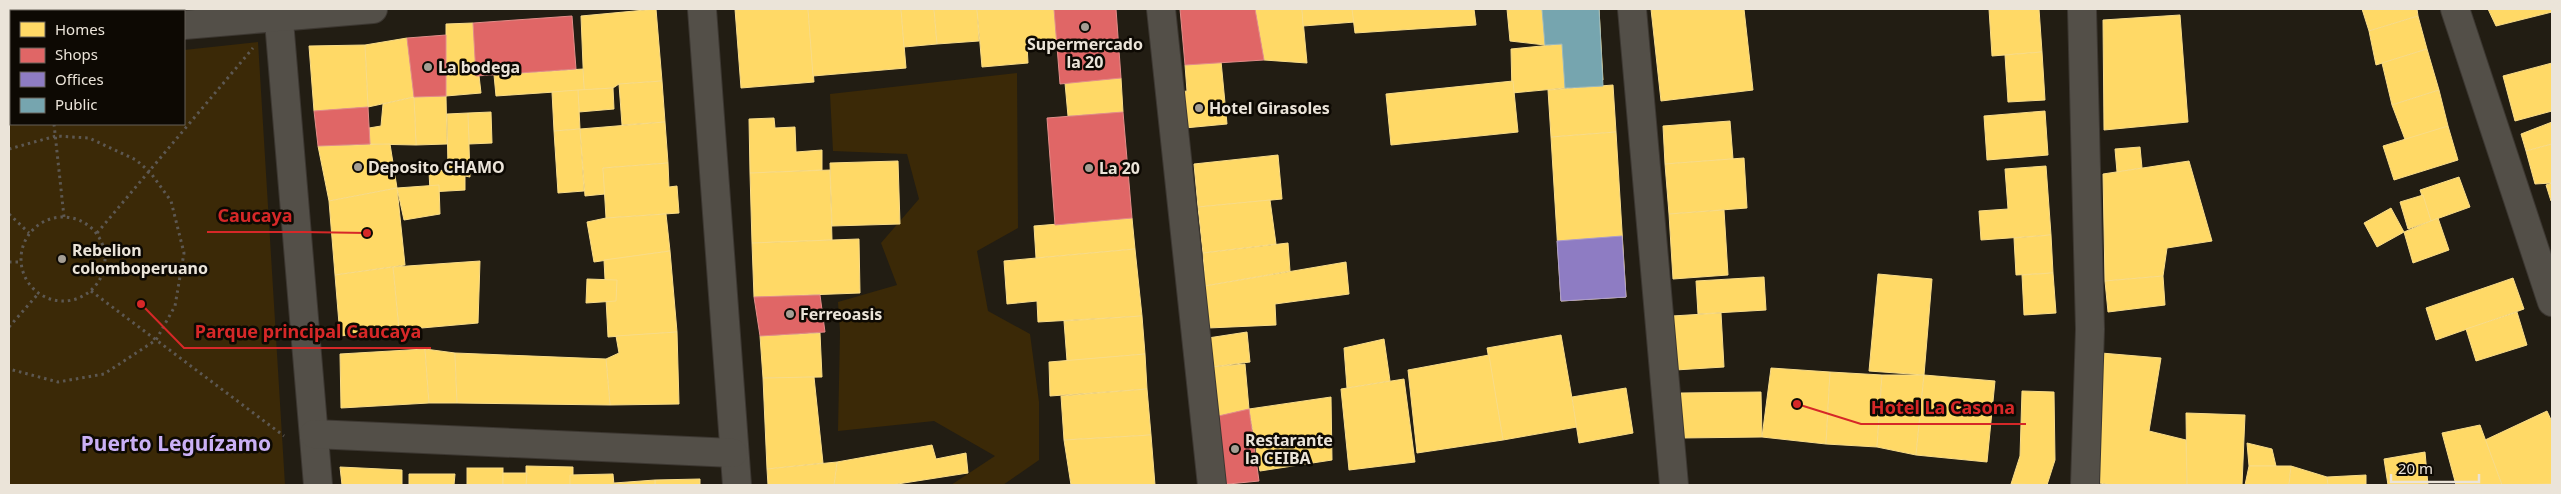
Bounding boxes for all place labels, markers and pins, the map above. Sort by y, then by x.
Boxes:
marker: Supermercado la 20 [1079,21,1091,33]
place label: Supermercado la 20 [1027,33,1143,73]
place label: La bodega [438,56,520,78]
marker: La bodega [422,61,434,73]
place label: Hotel Girasoles [1209,97,1330,119]
marker: Hotel Girasoles [1193,102,1205,114]
place label: Deposito CHAMO [368,156,505,178]
place label: La 20 [1099,157,1140,179]
marker: Deposito CHAMO [352,161,364,173]
marker: La 20 [1083,162,1095,174]
callout: Caucaya [207,199,303,232]
place label: Rebelion colomboperuano [72,239,208,279]
marker: Rebelion colomboperuano [56,253,68,265]
place label: Ferreoasis [800,303,882,325]
marker: Ferreoasis [784,308,796,320]
callout: Parque principal Caucaya [184,315,431,348]
callout: Hotel La Casona [1861,391,2026,424]
place label: Restarante la CEIBA [1245,429,1333,469]
marker: Restarante la CEIBA [1229,443,1241,455]

